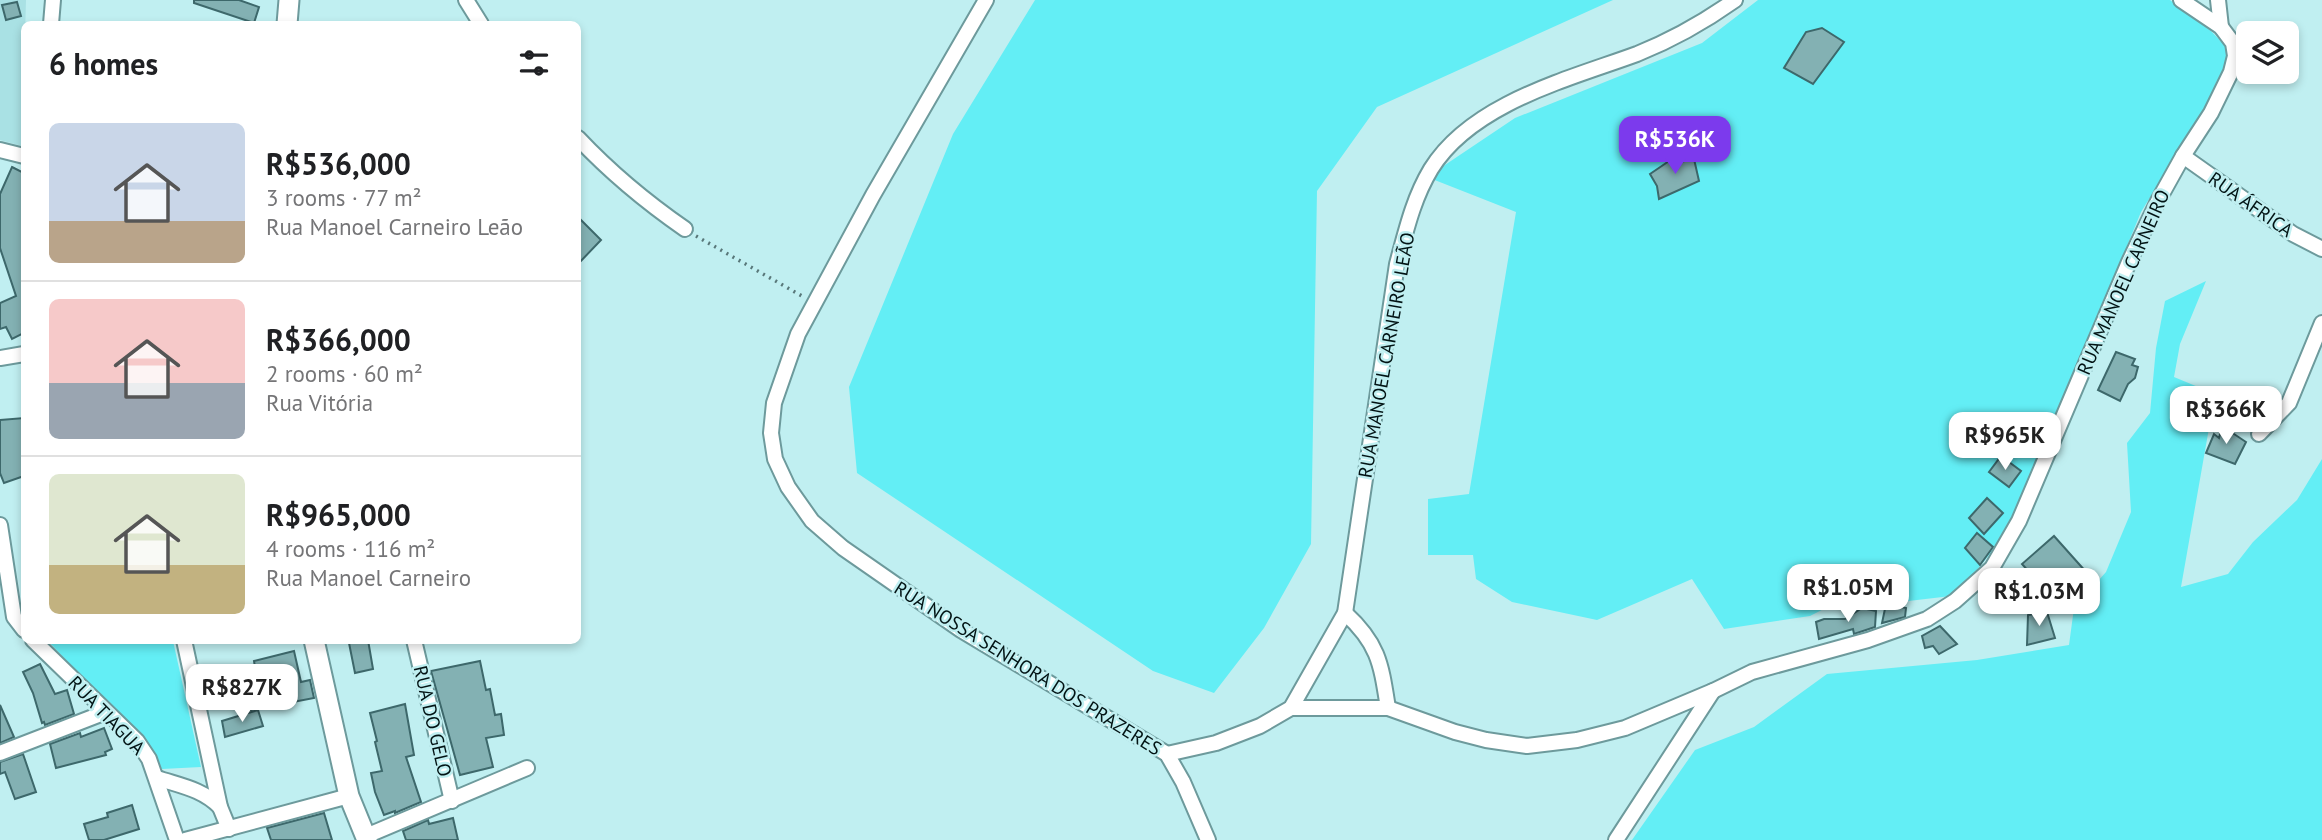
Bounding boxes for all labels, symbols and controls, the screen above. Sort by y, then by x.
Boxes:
map controls [2236,21,2299,84]
button: layers [2236,21,2299,84]
text: 6 homes [49,44,158,83]
icon: filters [515,44,553,82]
pin: R$536K [1618,116,1732,176]
text: R$536K [1635,124,1715,153]
text: R$536,000 [266,144,411,183]
icon: home [105,151,189,235]
street label: RUA ÁFRICA [2204,166,2298,242]
text: 3 rooms · 77 m² [266,183,422,212]
street label: RUA MANOEL CARNEIRO [2071,186,2175,378]
text: Rua Manoel Carneiro Leão [266,212,523,241]
street label: RUA MANOEL CARNEIRO LEÃO [1353,230,1419,480]
text: R$366,000 [266,320,411,359]
icon: home [105,327,189,411]
text: 2 rooms · 60 m² [266,359,423,388]
pin: R$366K [2169,386,2283,446]
text: Rua Vitória [266,388,373,417]
text: R$366K [2186,394,2266,423]
pin: R$965K [1948,412,2062,472]
text: R$965K [1965,420,2045,449]
text: R$965,000 [266,495,411,534]
icon: home [105,502,189,586]
text: 4 rooms · 116 m² [266,534,435,563]
text: Rua Manoel Carneiro [266,563,471,592]
pin: R$1.05M [1783,564,1913,624]
pin: R$1.03M [1974,568,2104,628]
text: R$1.05M [1803,572,1893,601]
street label: RUA NOSSA SENHORA DOS PRAZERES [890,576,1166,760]
text: R$1.03M [1994,576,2084,605]
street label: RUA DO GELO [409,663,457,779]
pin: R$827K [185,664,299,724]
street label: RUA TIAGUA [64,671,150,759]
text: R$827K [202,672,282,701]

